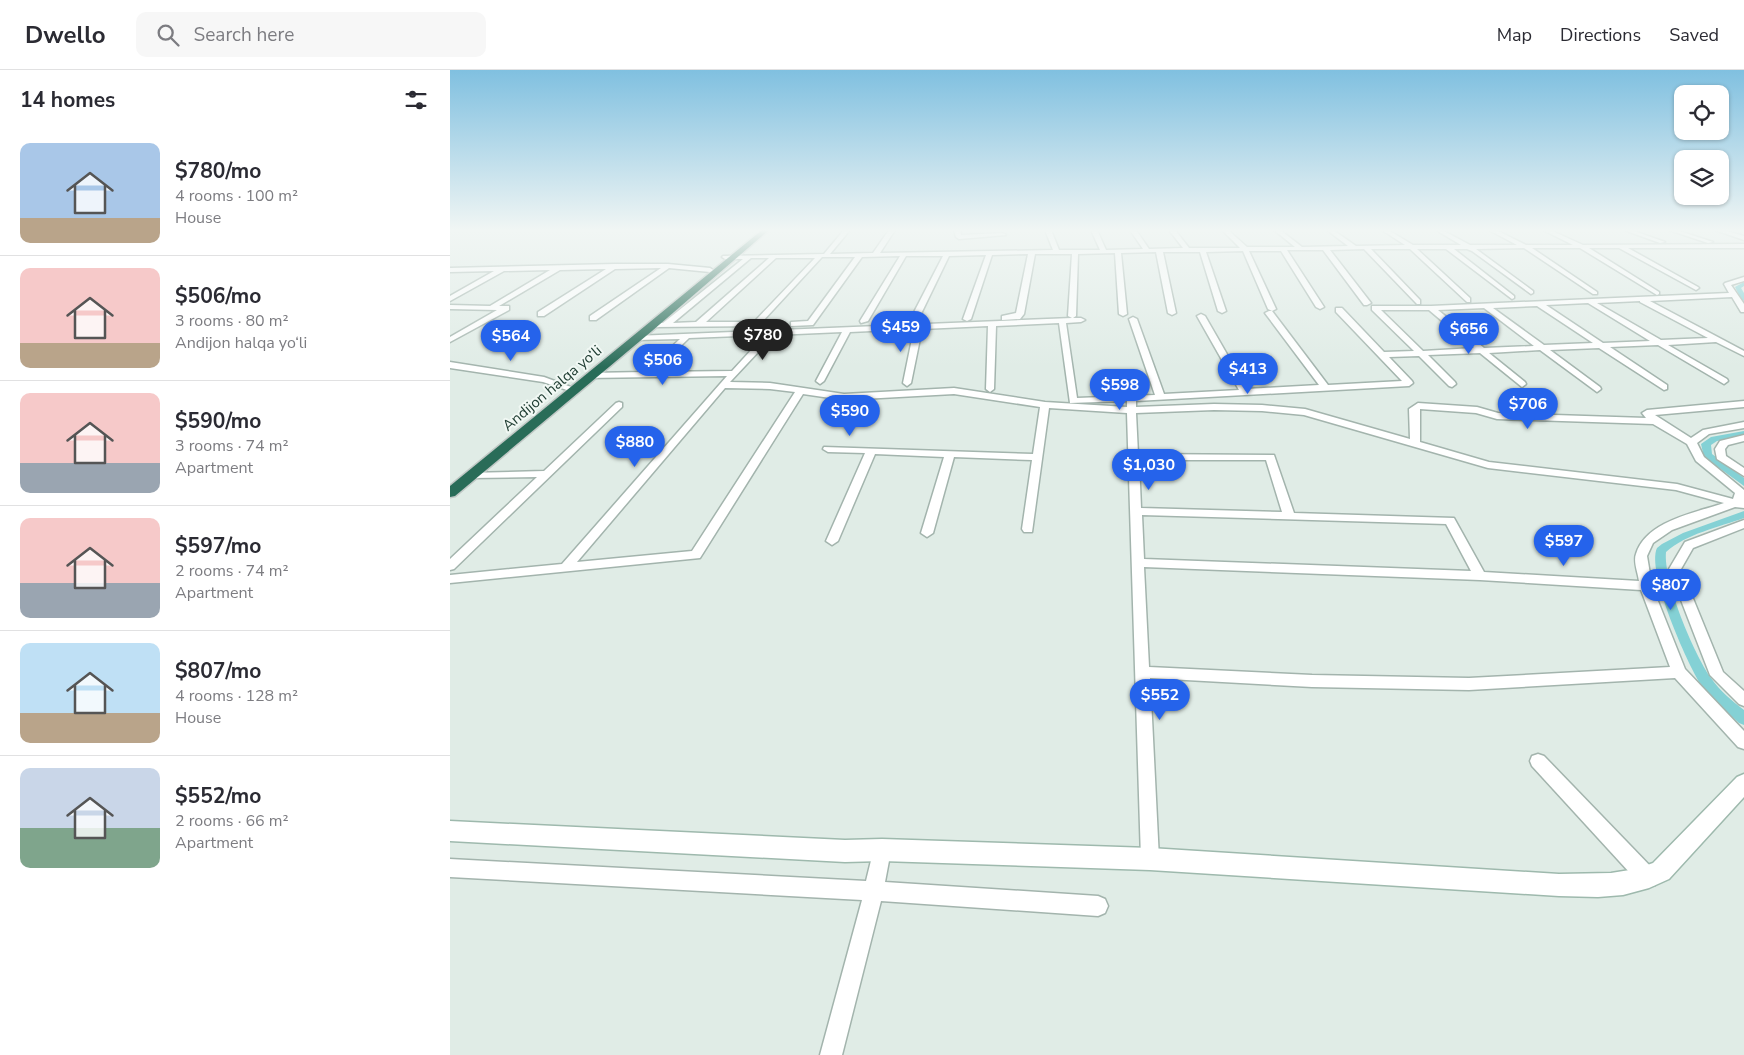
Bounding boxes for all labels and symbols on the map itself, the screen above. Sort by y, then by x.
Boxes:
pin: $459 [871,310,931,353]
pin: $656 [1439,312,1499,355]
pin: $780 [733,318,793,361]
pin: $564 [481,320,541,362]
street label: Andijon halqa yo‘li [498,340,606,436]
pin: $506 [633,344,693,386]
pin: $413 [1218,352,1278,395]
pin: $598 [1090,368,1150,411]
pin: $706 [1498,388,1558,430]
pin: $590 [820,394,880,437]
pin: $880 [605,426,665,468]
pin: $1,030 [1108,448,1190,491]
pin: $597 [1534,524,1594,567]
pin: $807 [1641,568,1701,611]
pin: $552 [1130,678,1190,721]

